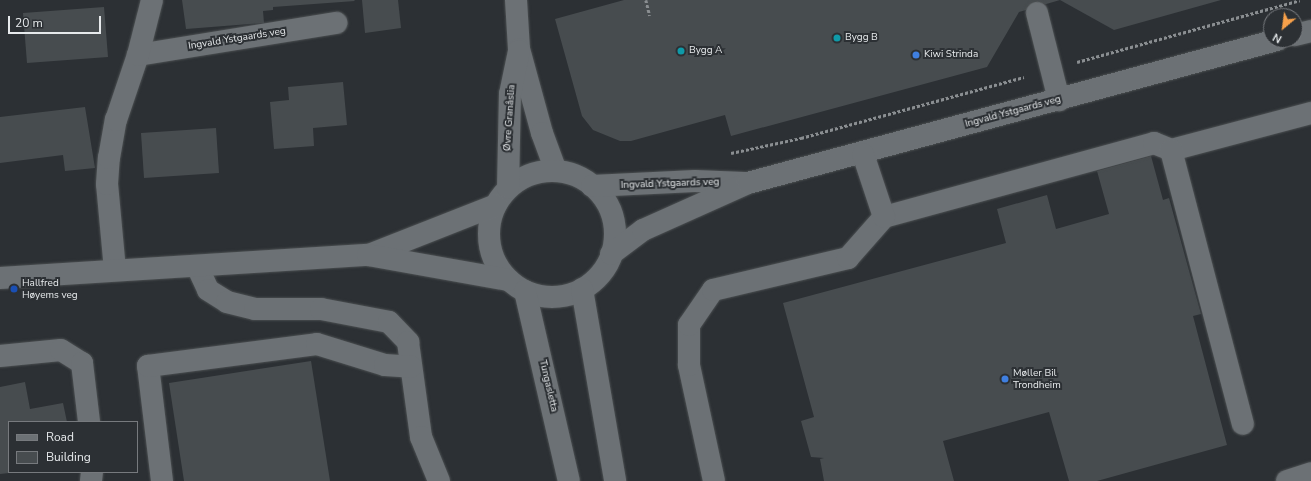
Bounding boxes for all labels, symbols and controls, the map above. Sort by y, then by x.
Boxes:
scale bar [10,8,103,34]
north arrow [1263,8,1303,48]
text: 20 m [15,15,43,31]
street label: Ingvald Ystgaards veg [187,25,287,53]
text: N [1270,30,1285,47]
place label: Bygg B [845,32,878,44]
marker: Bygg B [832,33,842,43]
place label: Bygg A [689,45,722,57]
marker: Bygg A [676,46,686,56]
place label: Kiwi Strinda [924,49,978,61]
marker: Kiwi Strinda [911,50,921,60]
street label: Øvre Granåslia [502,84,518,152]
street label: Ingvald Ystgaards veg [964,93,1062,131]
street label: Ingvald Ystgaards veg [621,176,719,192]
place label: Hallfred Høyems veg [22,277,78,300]
marker: Hallfred Høyems veg [9,284,19,294]
street label: Tungasletta [536,359,560,413]
place label: Møller Bil Trondheim [1013,367,1061,390]
marker: Møller Bil Trondheim [1000,374,1010,384]
legend [8,421,138,473]
text: Road [46,429,74,445]
text: Building [46,449,91,465]

